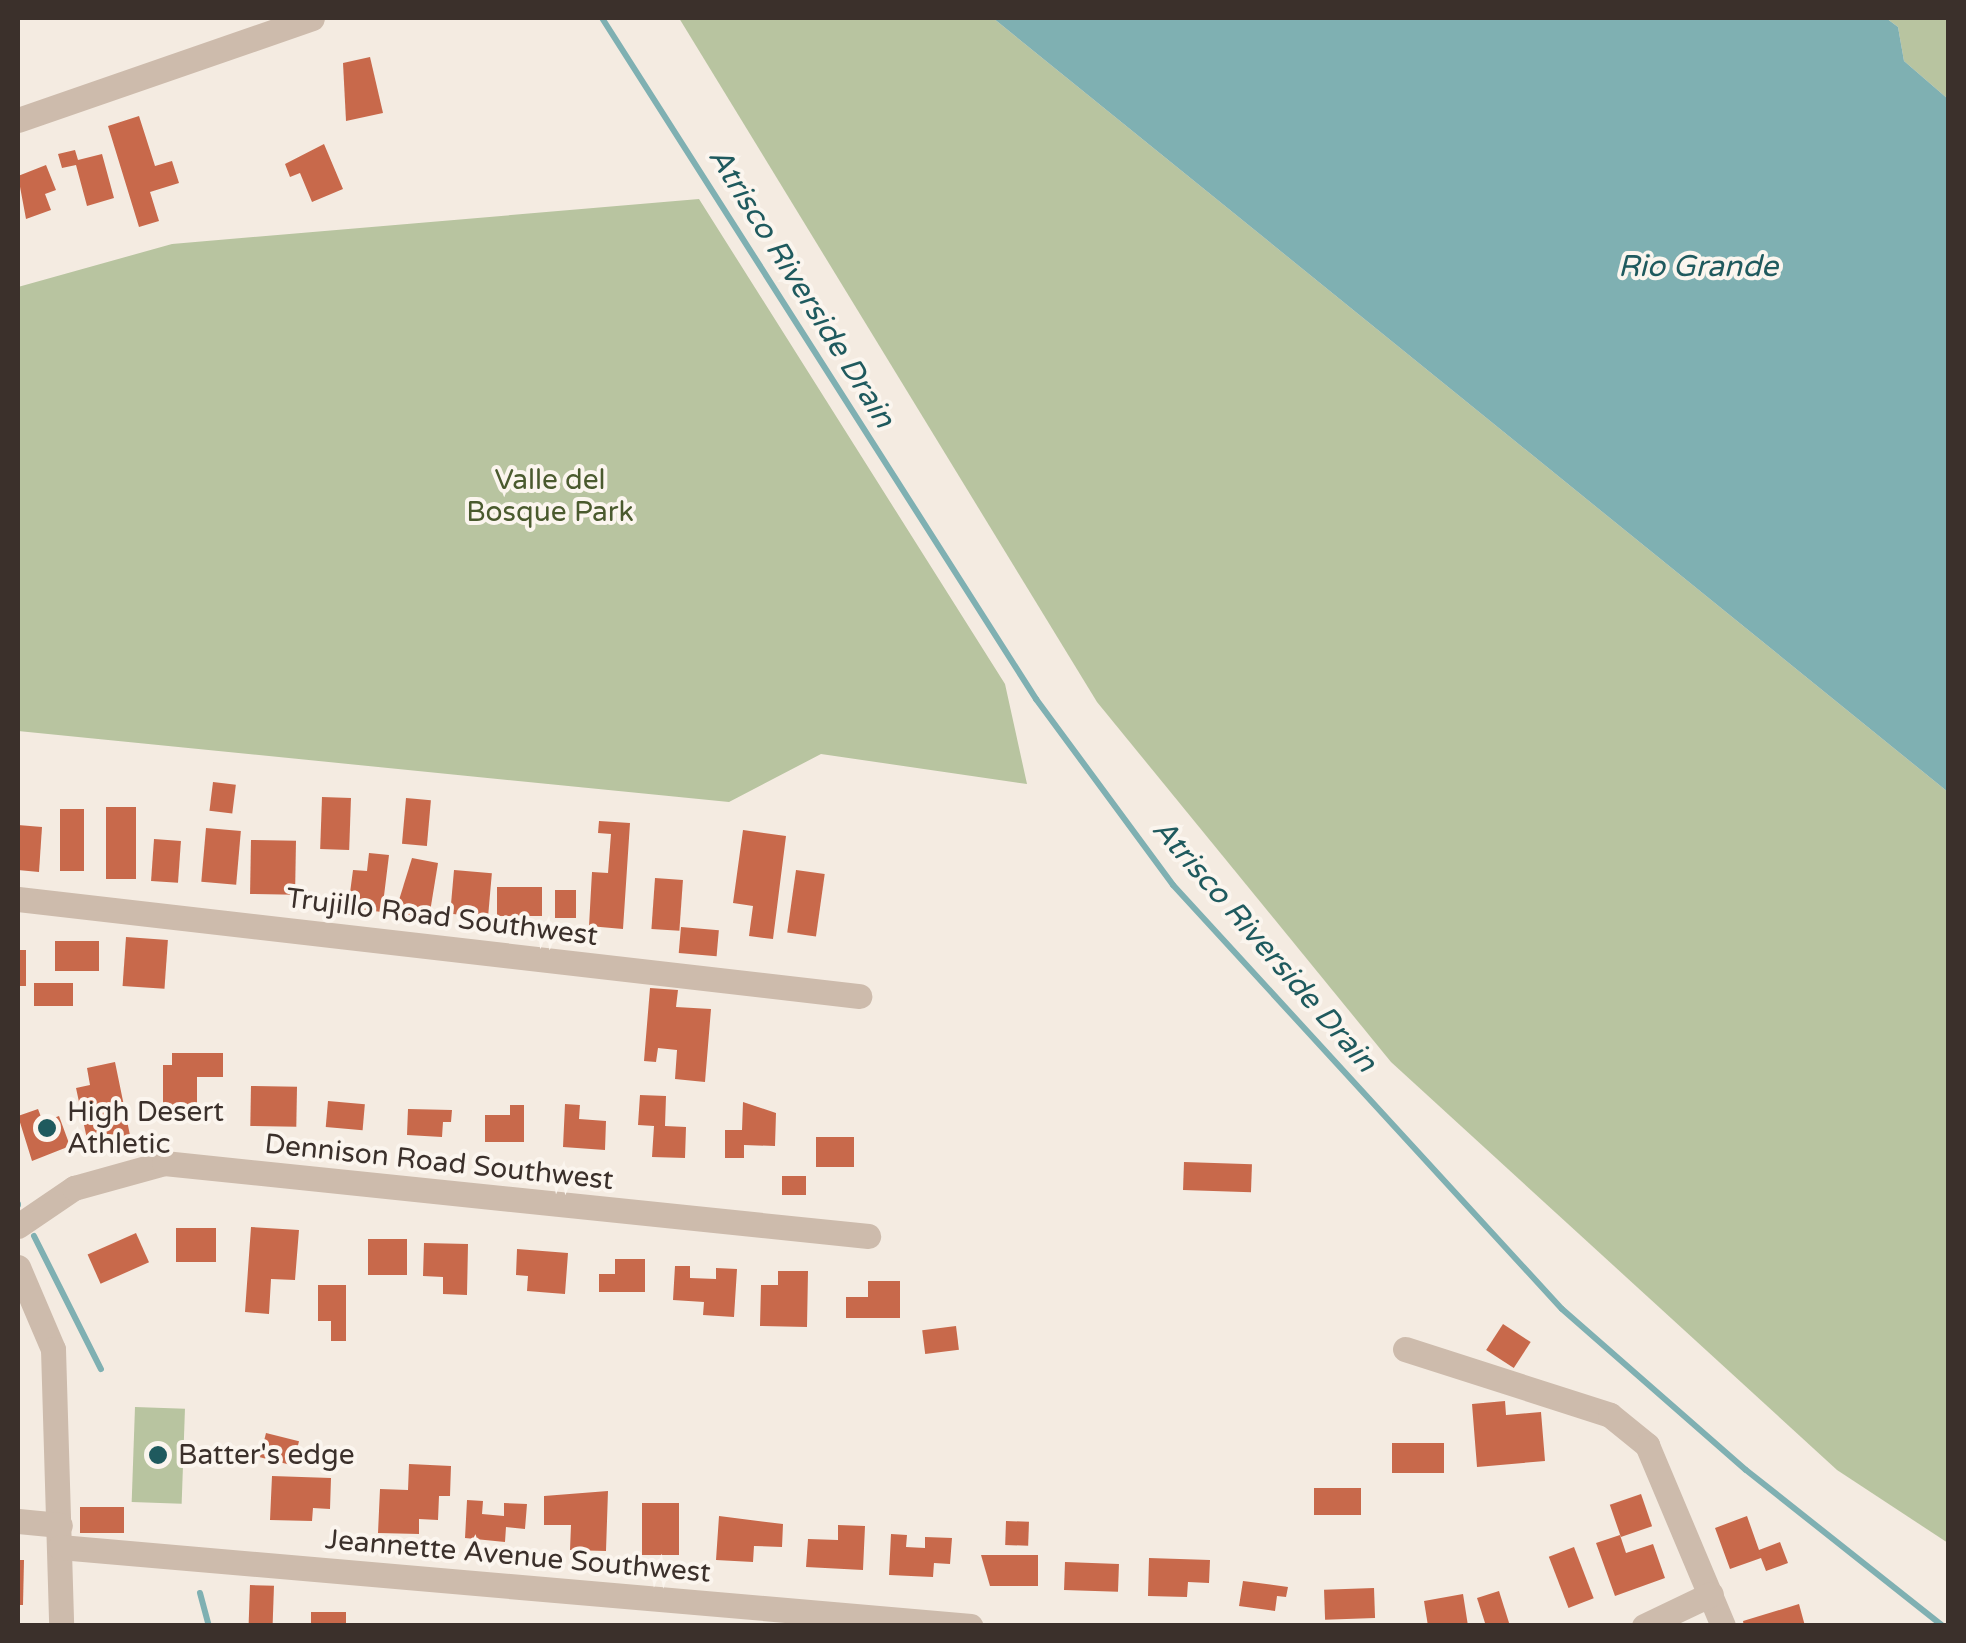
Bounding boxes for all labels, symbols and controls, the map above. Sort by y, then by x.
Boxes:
water label: Atrisco Riverside Drain [700,141,902,435]
water label: Rio Grande [1618,249,1778,285]
park label: Valle del Bosque Park [466,463,634,529]
water label: Atrisco Riverside Drain [1144,812,1384,1080]
street label: Trujillo Road Southwest [284,881,600,953]
place label: High Desert Athletic [67,1095,224,1161]
marker: High Desert Athletic [36,1117,58,1139]
street label: Dennison Road Southwest [263,1127,615,1197]
place label: Batter's edge [178,1438,355,1472]
marker: Batter's edge [147,1444,169,1466]
street label: Jeannette Avenue Southwest [324,1522,712,1590]

